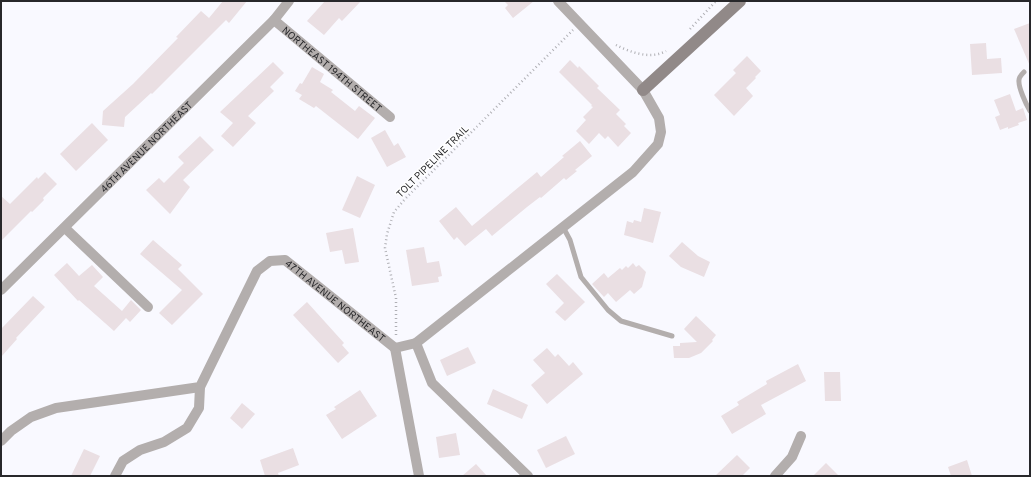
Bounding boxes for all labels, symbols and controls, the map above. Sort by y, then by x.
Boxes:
street label: NORTHEAST 194TH STREET [279,24,384,116]
street label: 46TH AVENUE NORTHEAST [98,99,196,196]
street label: TOLT PIPELINE TRAIL [394,123,472,201]
street label: 47TH AVENUE NORTHEAST [282,258,387,346]

